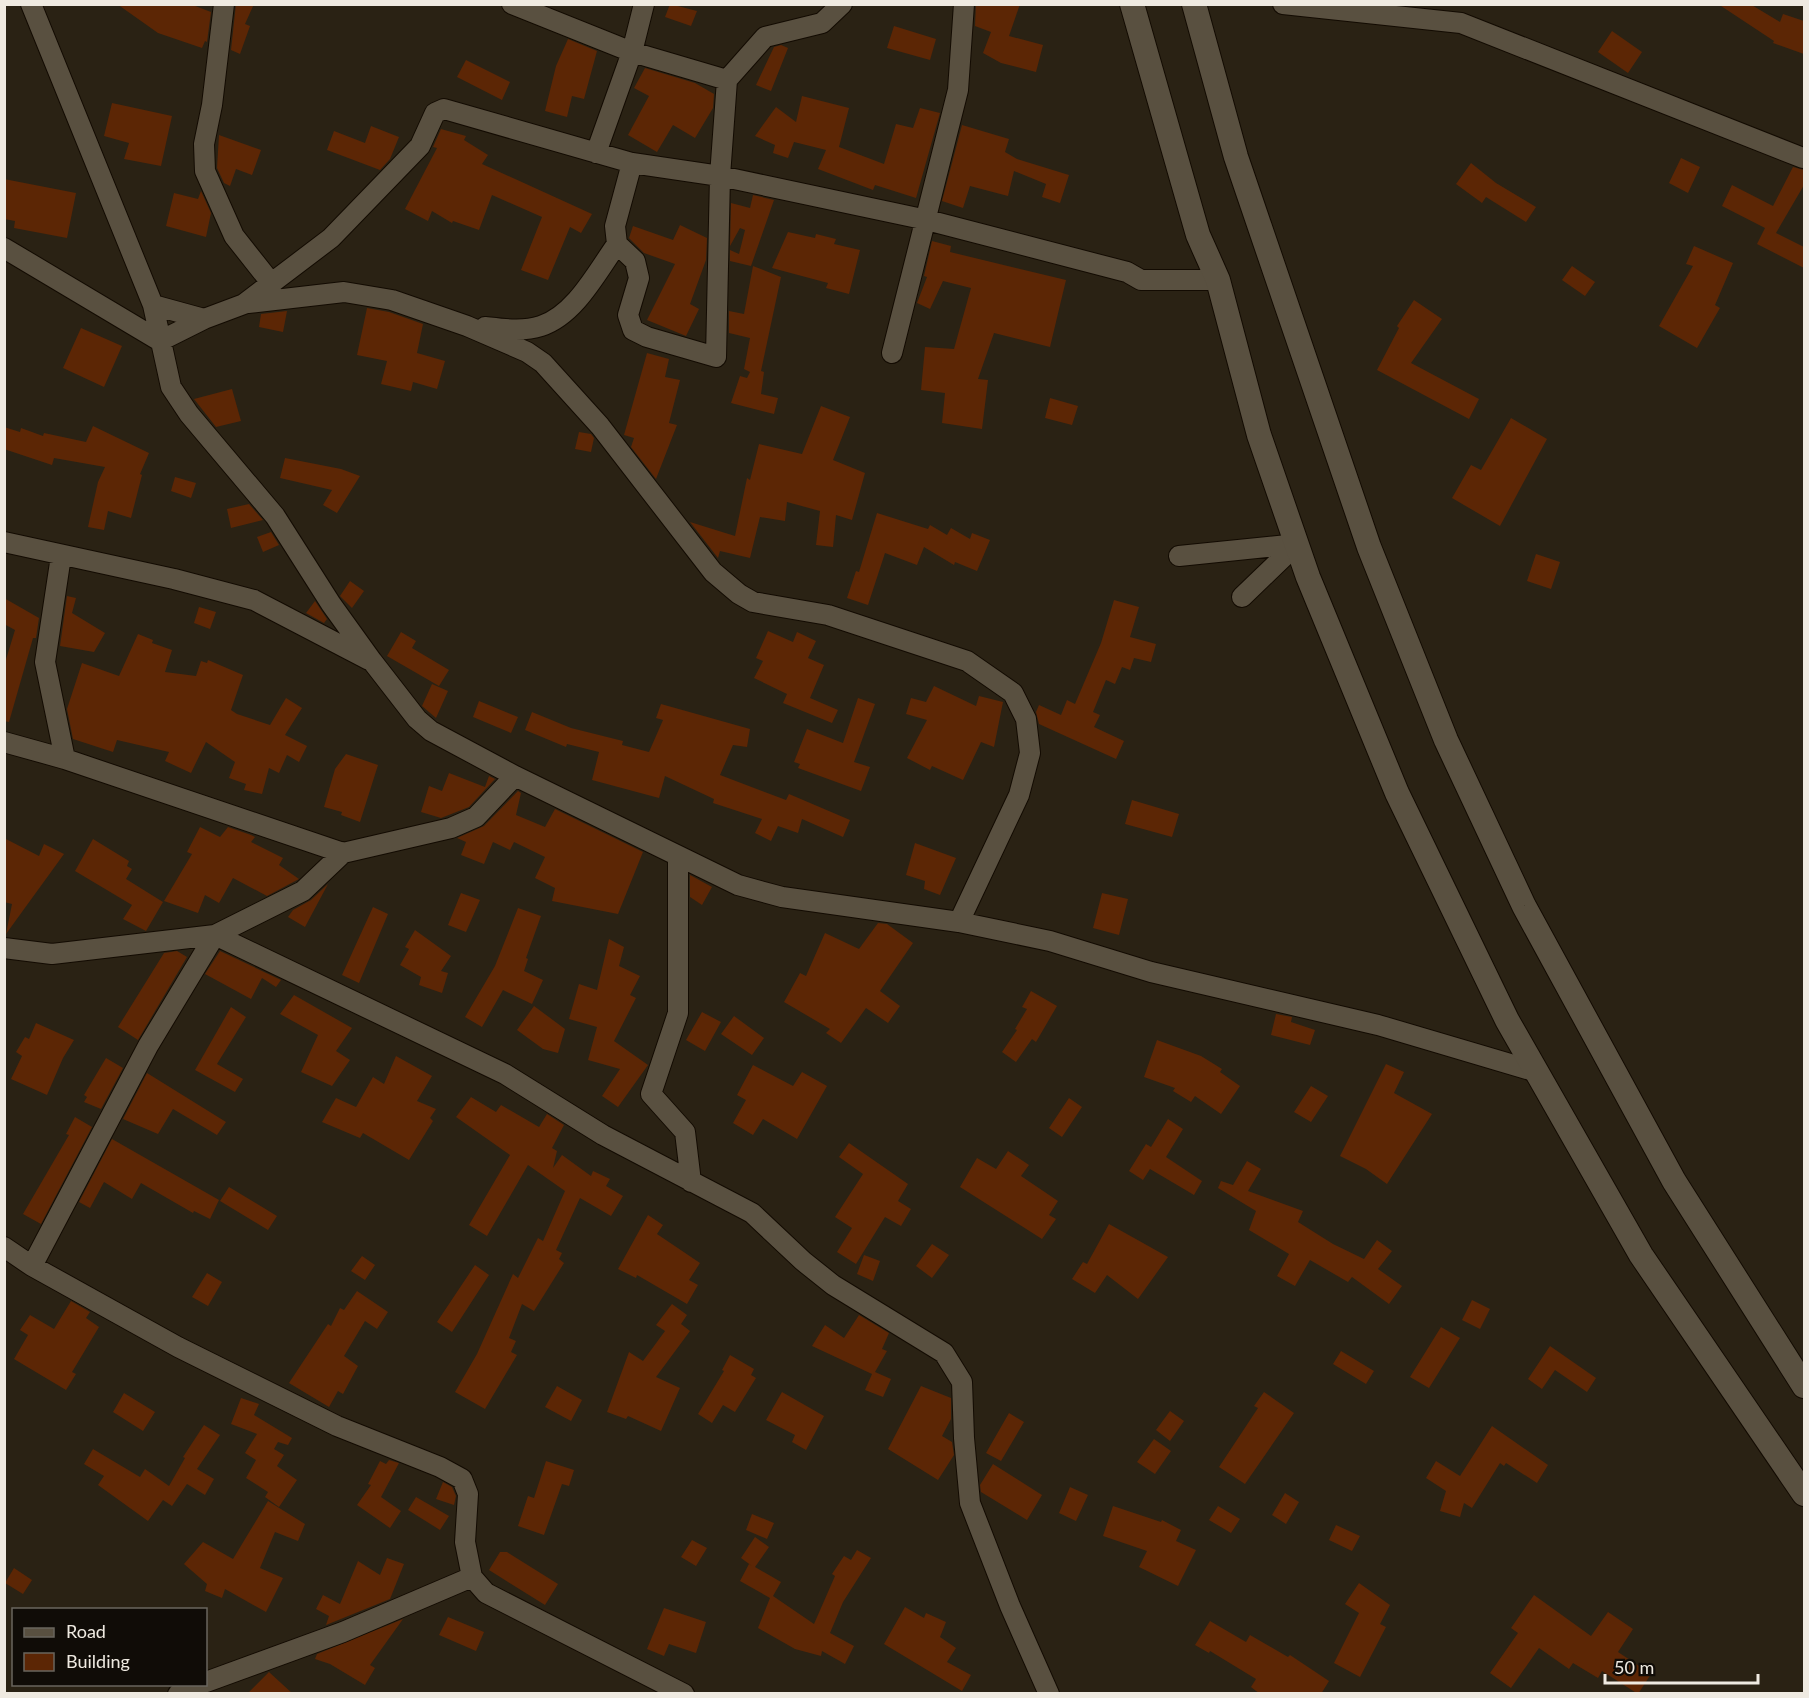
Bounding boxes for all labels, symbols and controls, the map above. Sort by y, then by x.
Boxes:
legend [12,1608,207,1686]
text: Road [66,1620,106,1642]
scale bar [1605,1647,1758,1685]
text: Building [66,1650,130,1672]
text: 50 m [1614,1656,1654,1678]

